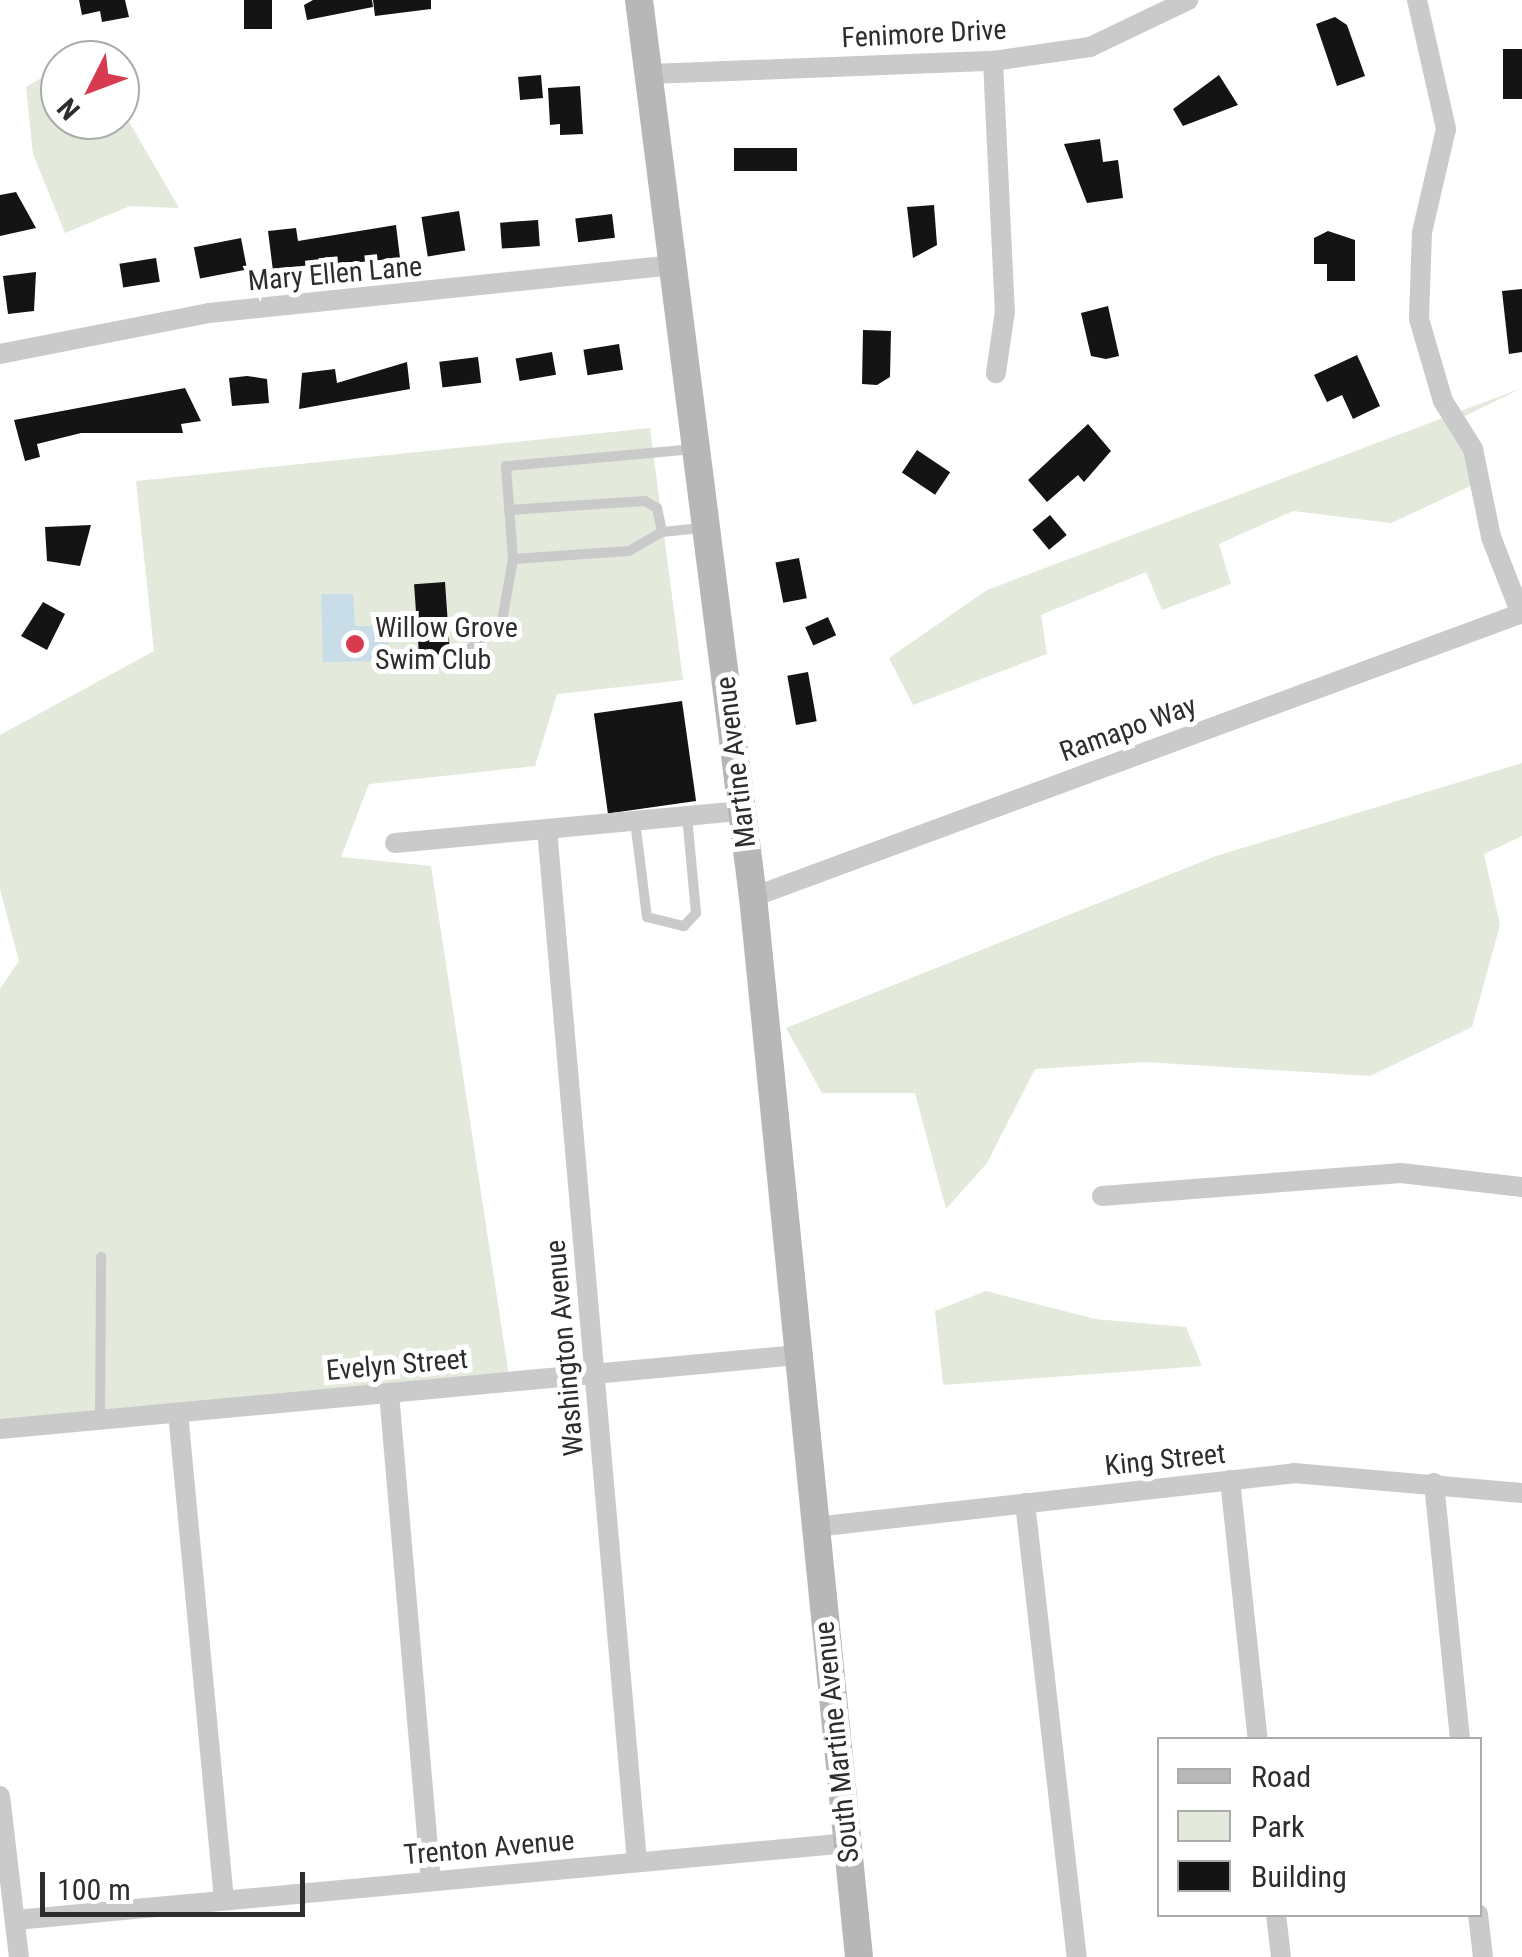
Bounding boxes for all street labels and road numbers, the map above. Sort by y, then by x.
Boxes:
street label: Fenimore Drive [841,13,1007,55]
street label: Mary Ellen Lane [247,250,423,298]
street label: Martine Avenue [709,674,763,850]
street label: Ramapo Way [1055,689,1201,769]
street label: Washington Avenue [539,1238,591,1458]
street label: Evelyn Street [325,1342,469,1388]
street label: King Street [1103,1437,1227,1483]
street label: South Martine Avenue [808,1620,866,1864]
street label: Trenton Avenue [402,1824,576,1872]

